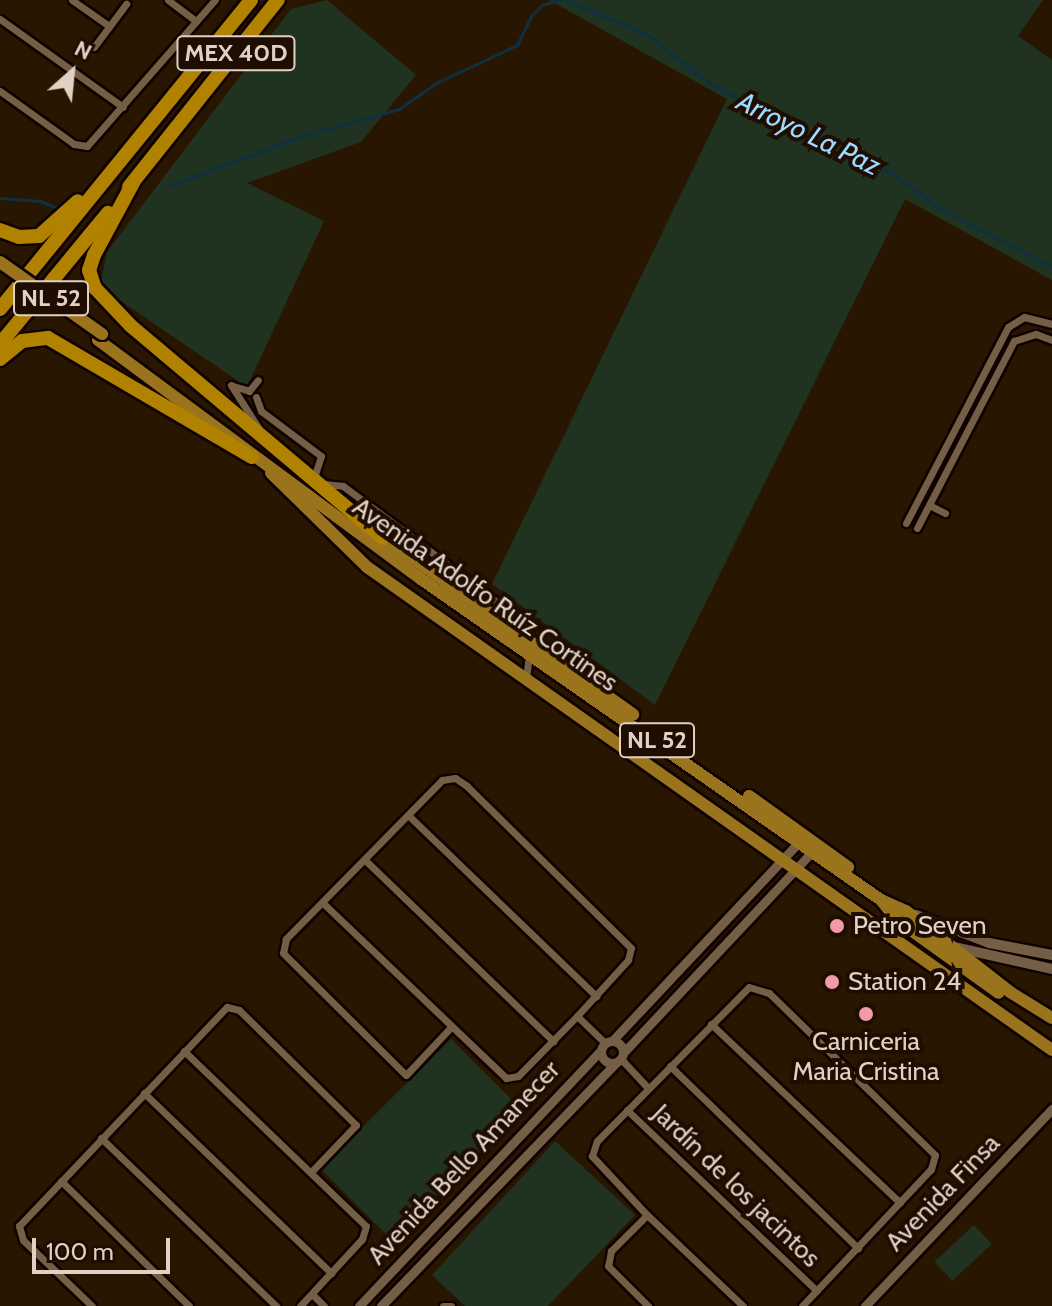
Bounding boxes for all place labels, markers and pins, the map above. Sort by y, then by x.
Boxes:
place label: Petro Seven [853,910,986,942]
marker: Petro Seven [828,917,846,935]
place label: Station 24 [848,966,961,998]
marker: Station 24 [823,973,841,991]
marker: Carniceria Maria Cristina [857,1005,875,1023]
place label: Carniceria Maria Cristina [792,1026,940,1088]

